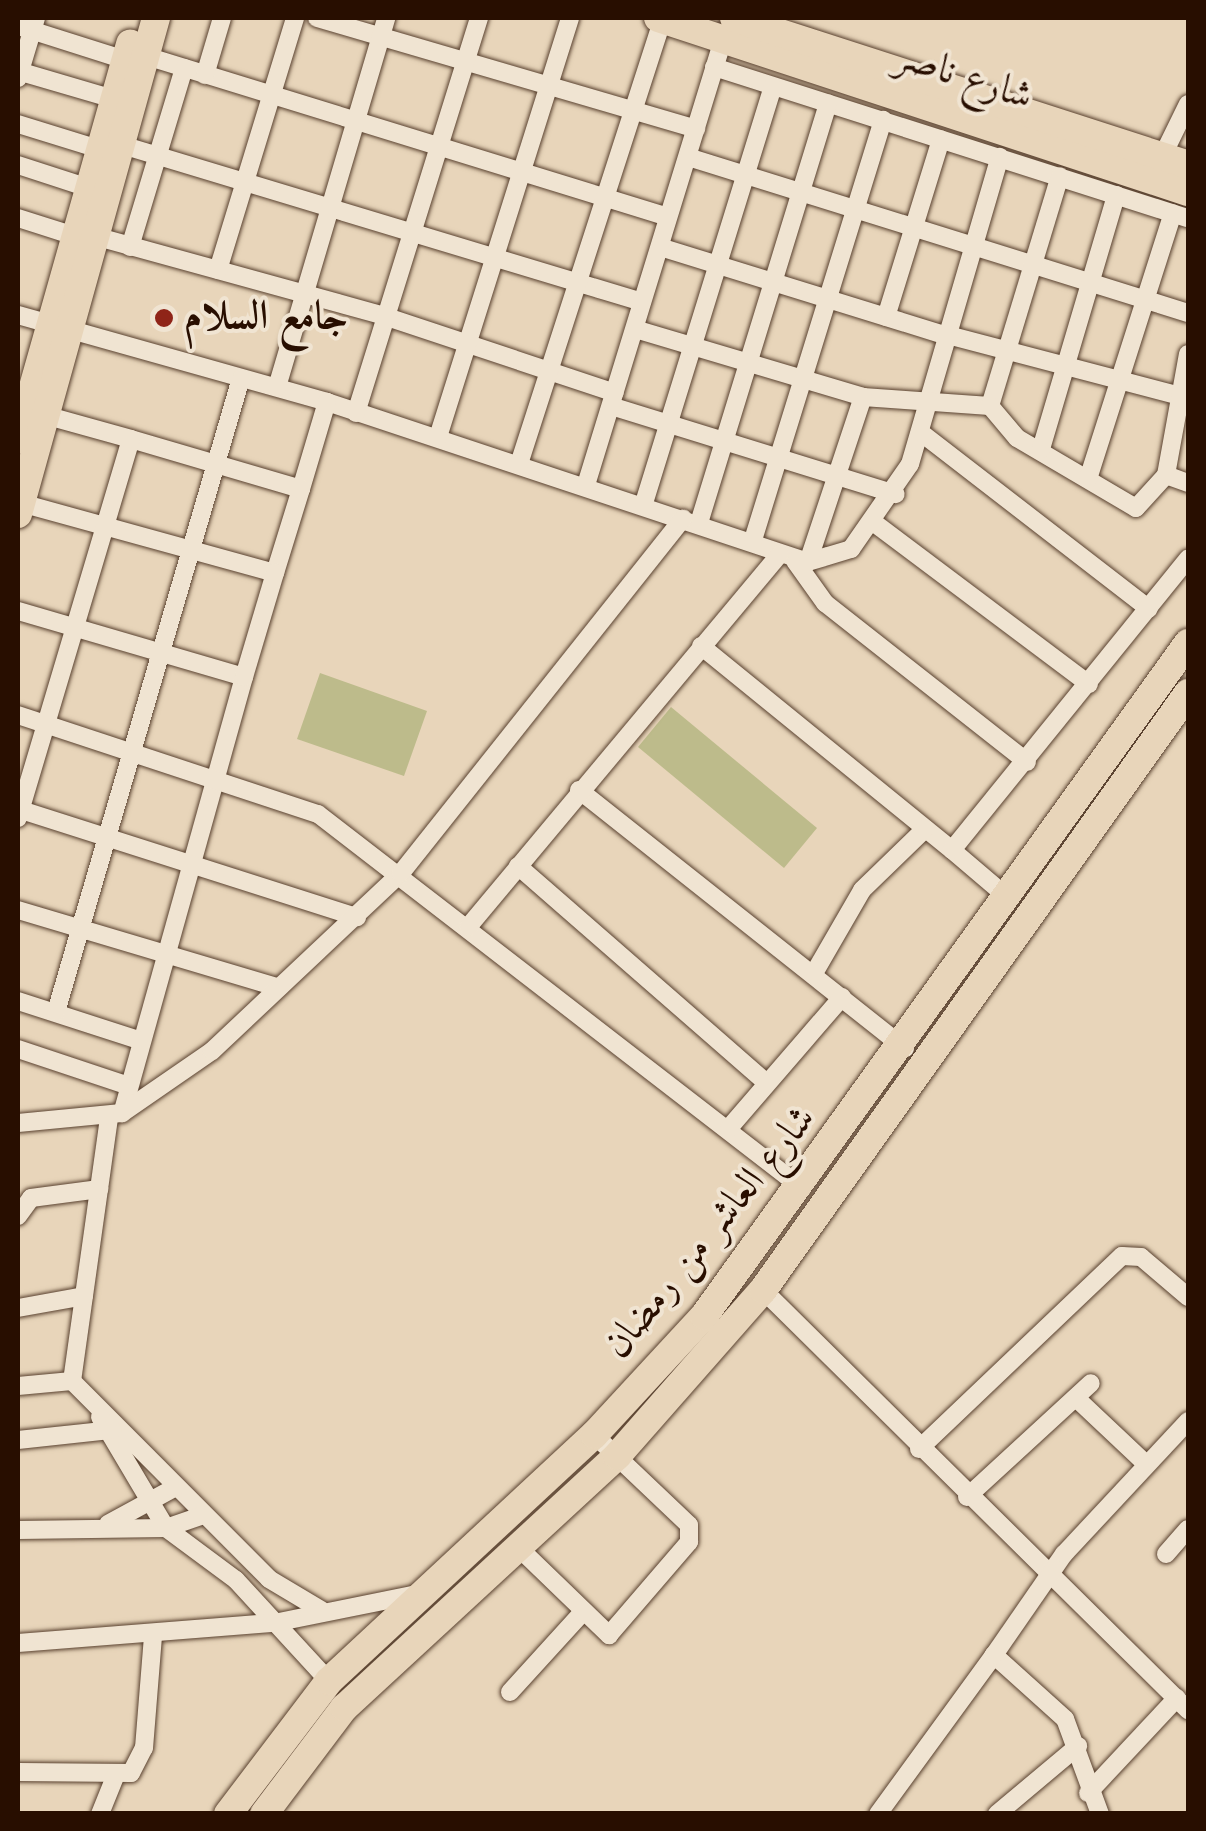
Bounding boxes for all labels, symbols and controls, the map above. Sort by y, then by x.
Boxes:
street label: شارع ناصر [890,33,1038,123]
place label: جامع السلام [184,294,348,342]
marker: جامع السلام [153,307,175,329]
street label: شارع العاشر من رمضان [594,1097,828,1369]

